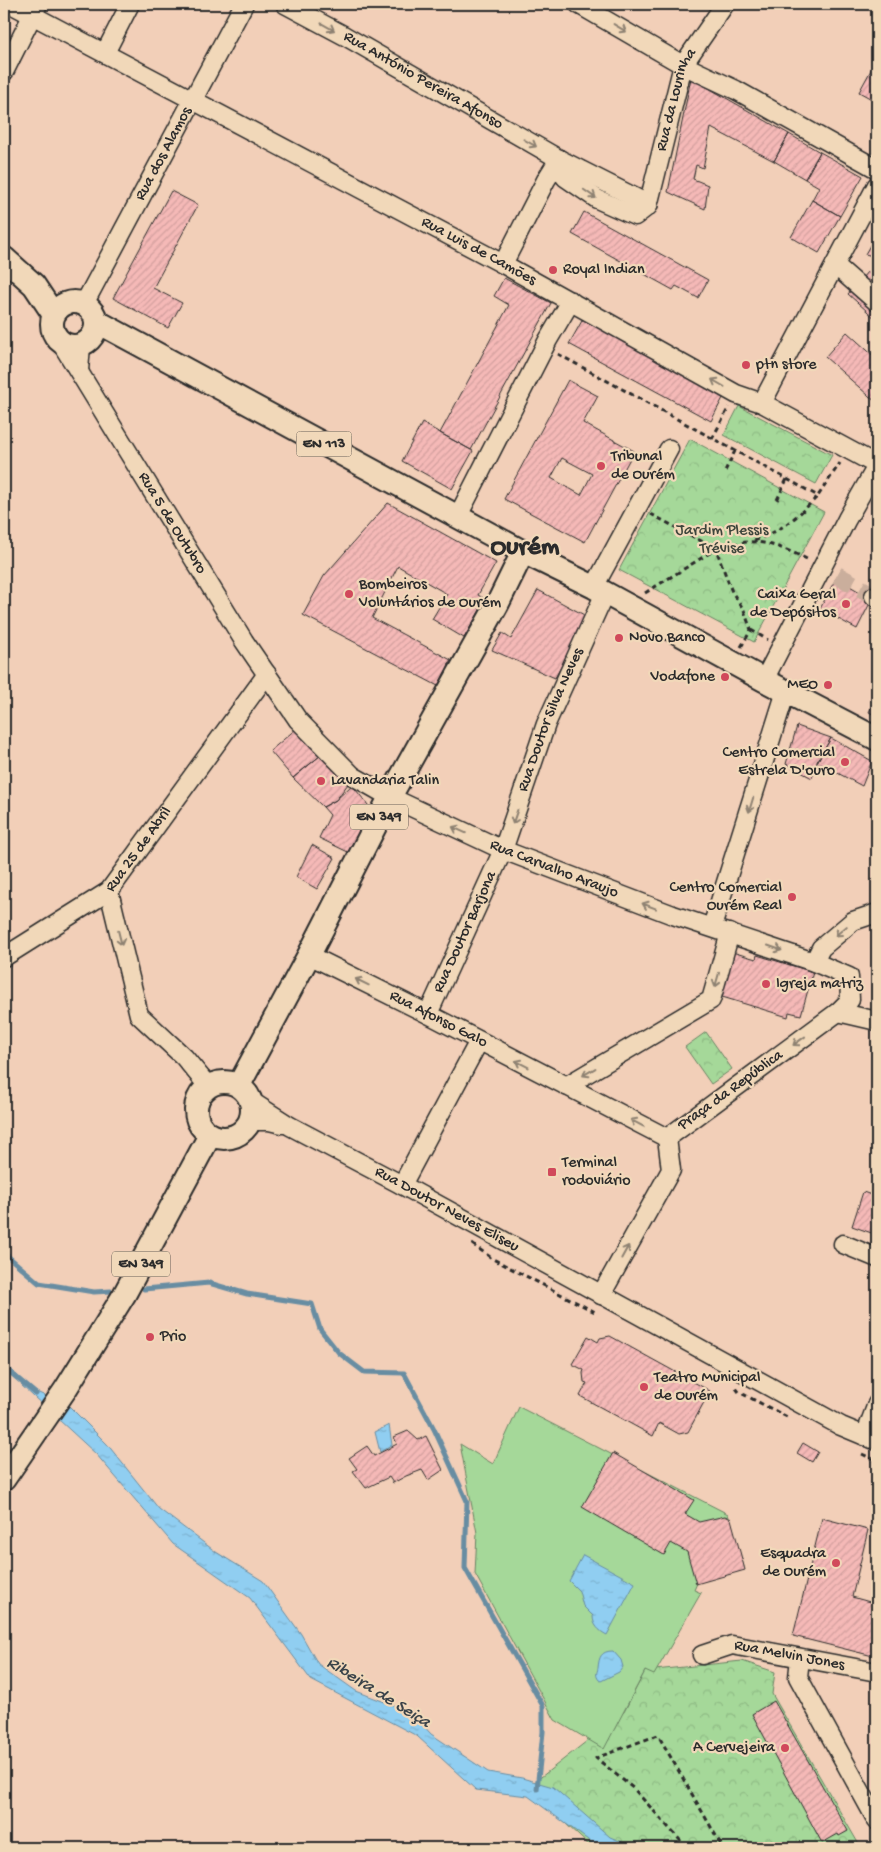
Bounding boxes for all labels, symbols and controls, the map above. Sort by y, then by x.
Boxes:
one-way arrow [320,23,335,32]
one-way arrow [612,23,626,33]
street label: Rua António Pereira Afonso [340,28,506,134]
street label: Rua da Lourinha [652,44,702,153]
street label: Rua dos Alamos [131,103,197,204]
one-way arrow [522,138,536,148]
one-way arrow [583,189,597,199]
street label: Rua Luis de Camões [418,213,540,291]
place label: Royal Indian [563,261,645,280]
marker: Royal Indian [547,264,559,276]
place label: ptn store [755,356,817,375]
marker: ptn store [740,359,752,371]
one-way arrow [711,378,725,388]
road number: EN 113 [296,432,352,456]
place label: Tribunal de Ourém [610,448,675,485]
marker: Tribunal de Ourém [595,460,607,472]
street label: Rua 5 de Outubro [133,469,210,578]
park label: Jardim Plessis Trévise [676,522,769,559]
district label: Ourém [491,533,560,564]
place label: Bombeiros Voluntários de Ourém [358,576,502,613]
place label: Caixa Geral de Depósitos [750,586,837,623]
marker: Bombeiros Voluntários de Ourém [343,588,355,600]
marker: Caixa Geral de Depósitos [840,598,852,610]
place label: Novo Banco [629,629,705,648]
marker: Novo Banco [613,632,625,644]
street label: Rua Doutor Silva Neves [514,644,589,794]
place label: Vodafone [649,668,716,687]
marker: Vodafone [719,671,731,683]
place label: MEO [787,676,818,695]
marker: MEO [822,679,834,691]
place label: Centro Comercial Estrela D'ouro [723,744,835,781]
marker: Centro Comercial Estrela D'ouro [839,756,851,768]
place label: Lavandaria Talin [331,772,439,791]
marker: Lavandaria Talin [315,775,327,787]
one-way arrow [745,796,755,812]
street label: Rua 25 de Abril [102,804,176,896]
road number: EN 349 [350,804,408,830]
one-way arrow [510,808,519,824]
one-way arrow [452,824,467,834]
street label: Rua Carvalho Araujo [487,836,621,903]
street label: Rua Doutor Barjona [429,867,502,996]
place label: Centro Comercial Ourém Real [670,879,782,916]
marker: Centro Comercial Ourém Real [786,891,798,903]
one-way arrow [642,901,657,910]
one-way arrow [834,925,847,936]
one-way arrow [116,930,125,946]
one-way arrow [767,944,782,953]
one-way arrow [711,971,721,987]
place label: Igreja matriz [776,975,864,994]
one-way arrow [355,976,370,986]
marker: Igreja matriz [760,978,772,990]
street label: Rua Afonso Galo [386,987,490,1053]
one-way arrow [792,1036,806,1046]
street label: Praça da República [674,1046,788,1136]
one-way arrow [515,1059,530,1069]
one-way arrow [583,1067,597,1077]
one-way arrow [630,1118,645,1127]
place label: Terminal rodoviário [561,1154,631,1191]
street label: Rua Doutor Neves Eliseu [371,1163,523,1257]
marker: Terminal rodoviário [546,1166,558,1178]
one-way arrow [621,1245,630,1260]
road number: EN 349 [112,1252,170,1276]
place label: Prio [159,1328,186,1347]
marker: Prio [144,1331,156,1343]
place label: Teatro Municipal de Ourém [653,1369,760,1406]
marker: Teatro Municipal de Ourém [638,1381,650,1393]
place label: Esquadra de Ourém [760,1545,827,1582]
marker: Esquadra de Ourém [830,1557,842,1569]
street label: Rua Melvin Jones [733,1636,847,1675]
water label: Ribeira de Seiça [322,1653,435,1734]
place label: A Cervejeira [693,1739,776,1758]
marker: A Cervejeira [779,1742,791,1754]

